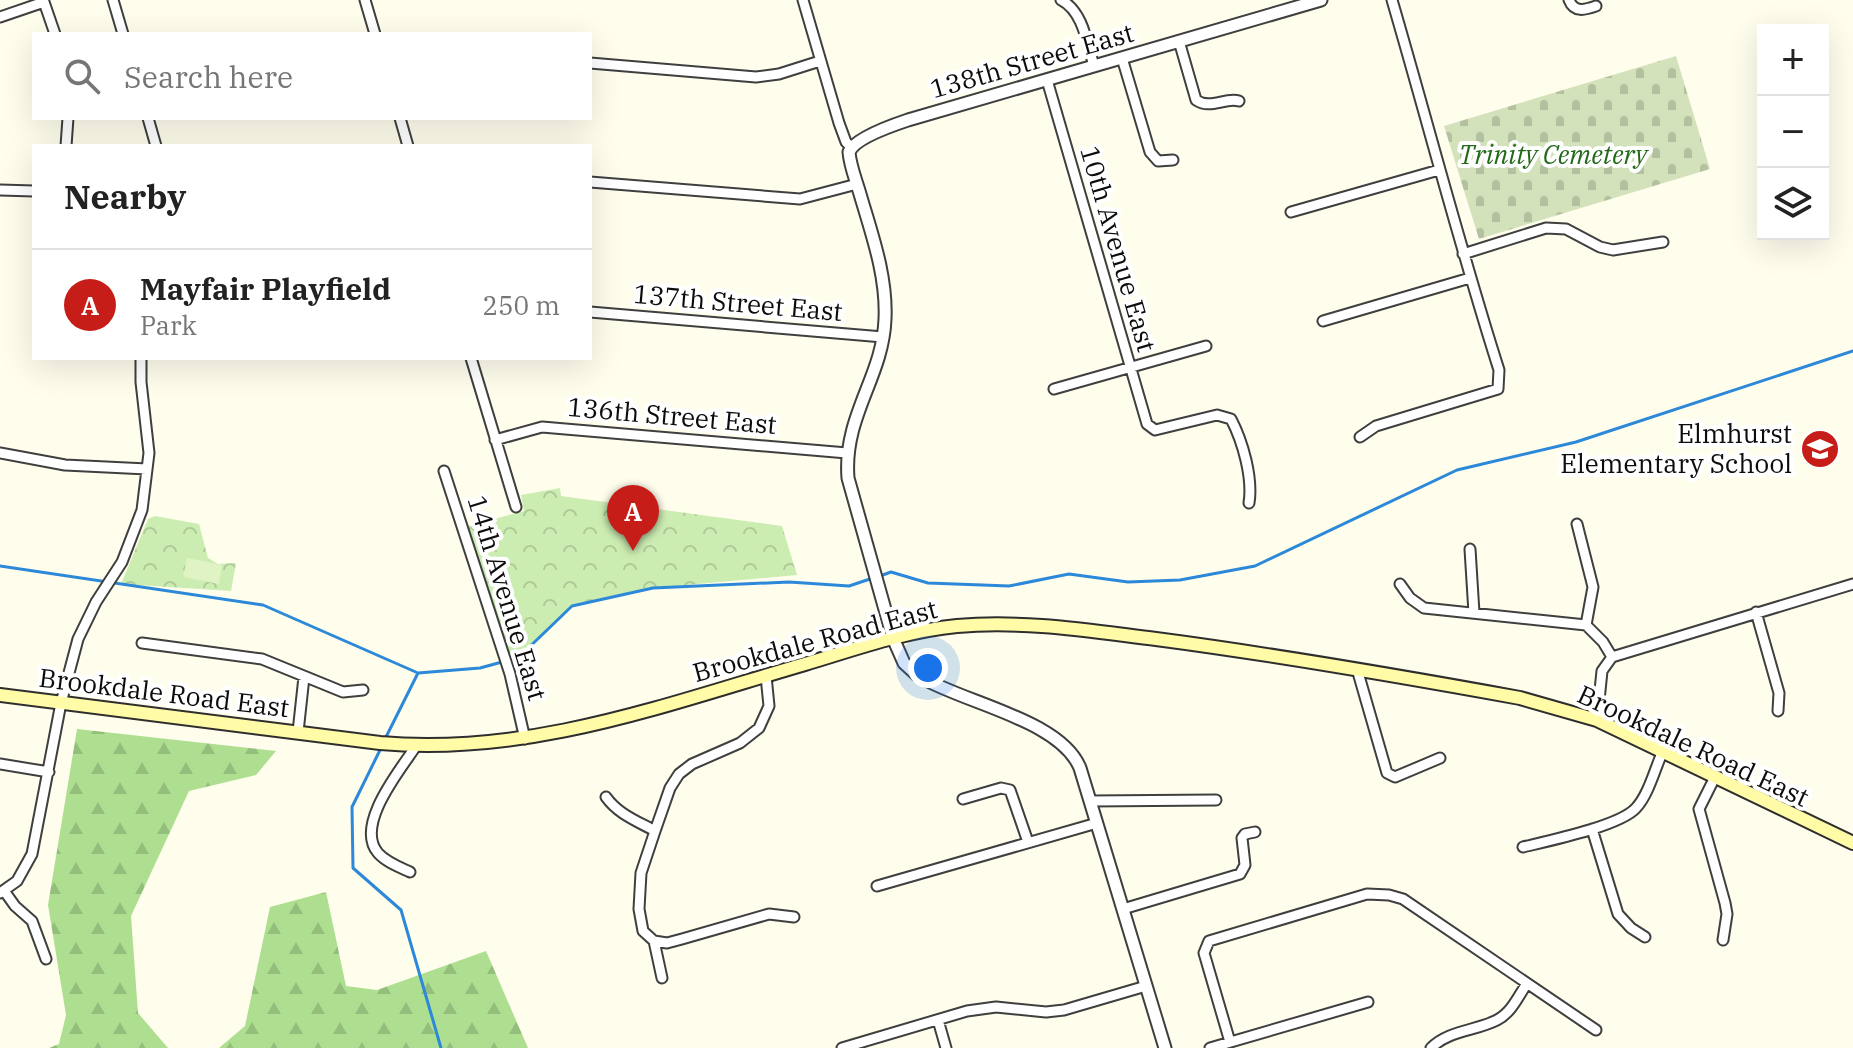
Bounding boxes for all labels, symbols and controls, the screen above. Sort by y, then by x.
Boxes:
street label: 138th Street East [926,15,1137,105]
map controls [1757,24,1829,240]
button: + [1757,24,1829,96]
search box [32,32,592,120]
icon: search [60,54,104,98]
text: Search here [124,57,293,96]
button: − [1757,96,1829,168]
park label: Trinity Cemetery [1459,137,1649,171]
street label: 10th Avenue East [1073,142,1165,356]
button: layers [1757,168,1829,240]
text: Nearby [64,174,186,218]
text: Mayfair Playfield [140,269,391,308]
street label: 137th Street East [632,276,844,328]
text: A [81,288,99,322]
text: 250 m [482,288,560,322]
text: Park [140,308,197,342]
street label: 136th Street East [566,389,778,441]
place label: Elmhurst Elementary School [1560,416,1792,480]
school or university icon: Elmhurst Elementary School [1799,428,1841,470]
pin: A [607,485,659,551]
street label: 14th Avenue East [461,491,555,704]
street label: Brookdale Road East [689,591,941,689]
your location [908,648,948,688]
street label: Brookdale Road East [37,660,291,724]
street label: Brookdale Road East [1572,677,1815,814]

